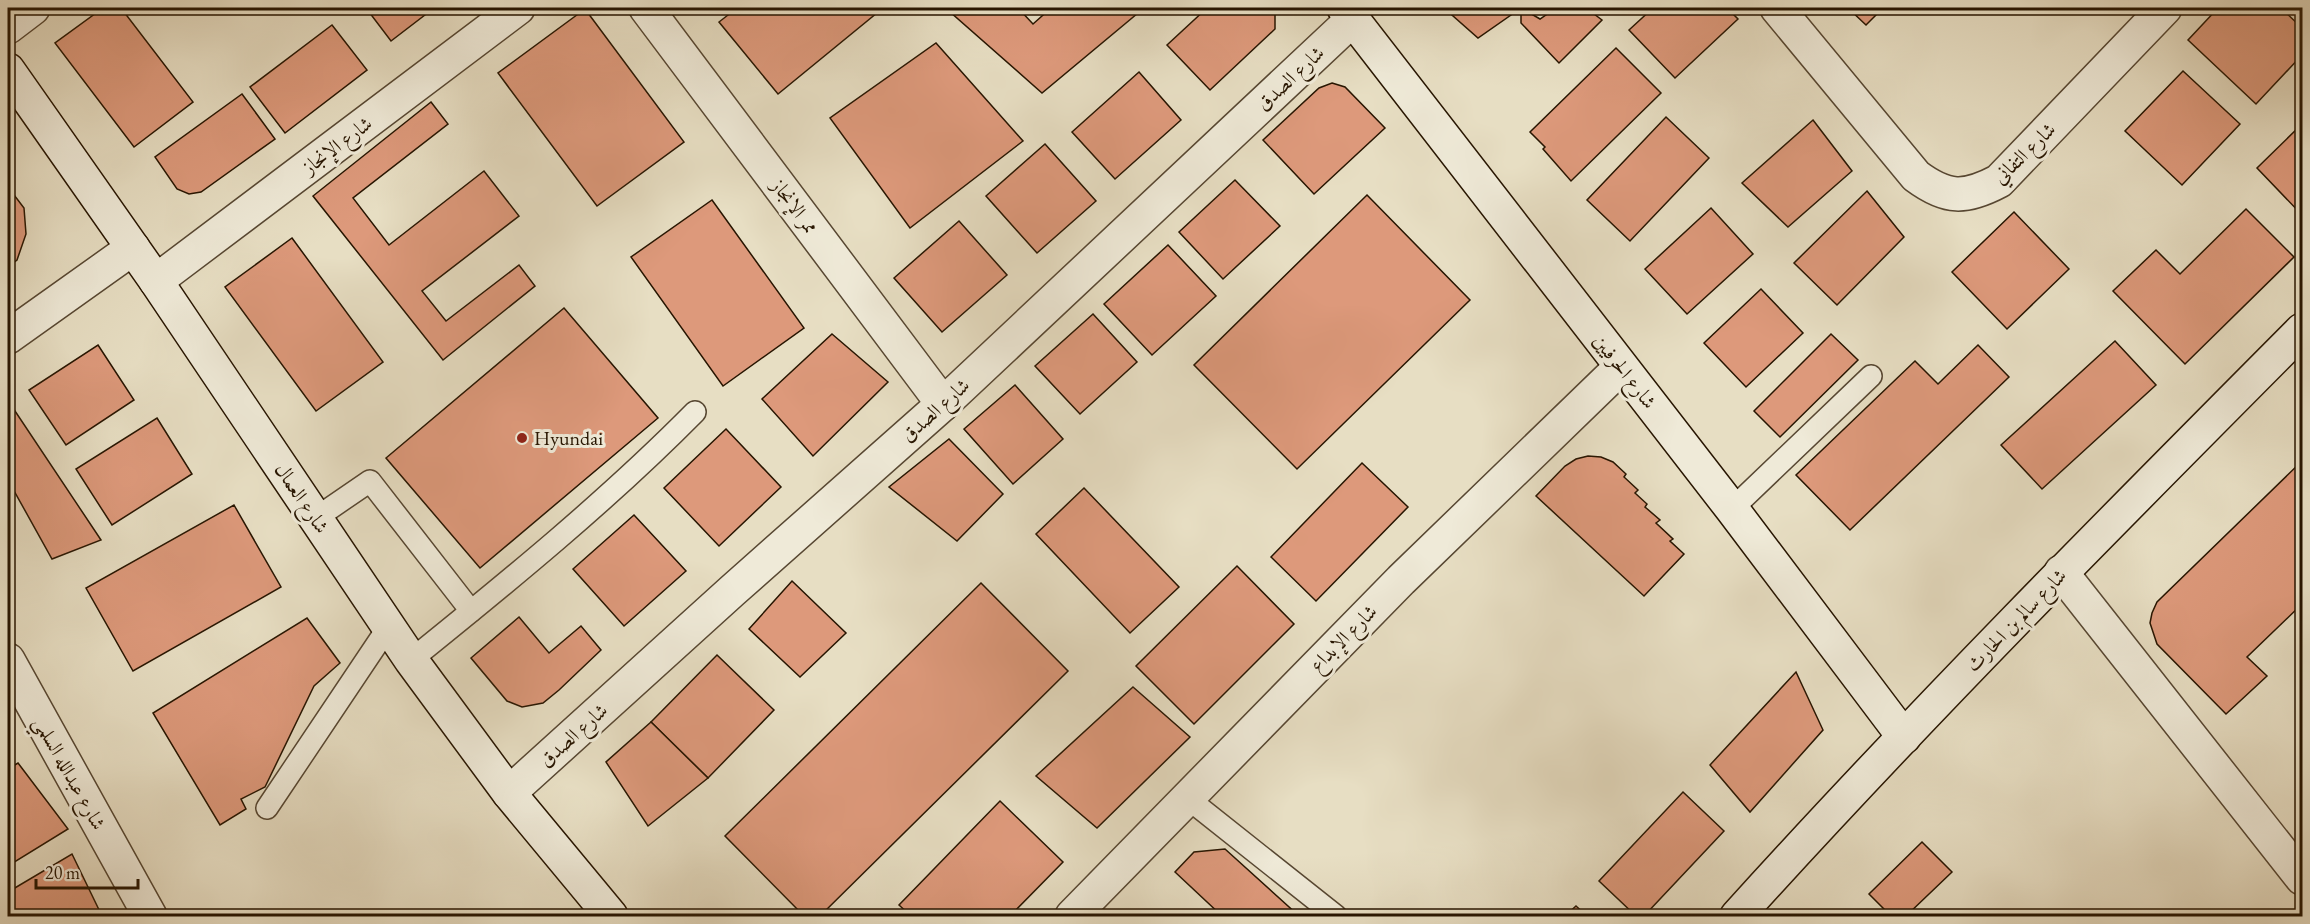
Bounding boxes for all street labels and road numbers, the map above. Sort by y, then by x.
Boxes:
street label: شارع الصدق [1250,40,1333,120]
street label: شارع الإنجاز [295,110,380,185]
street label: شارع التفاني [1987,116,2065,193]
street label: ممر الإنجاز [763,172,824,240]
street label: شارع الحرفيين [1584,328,1662,417]
street label: شارع الصدق [895,372,978,452]
street label: شارع العمال [265,458,335,541]
street label: شارع سالم بن الحارث [1960,563,2076,681]
street label: شارع الإبداع [1303,598,1386,681]
street label: شارع الصدق [533,697,616,777]
street label: شارع عبدالله السلمي [23,712,112,837]

